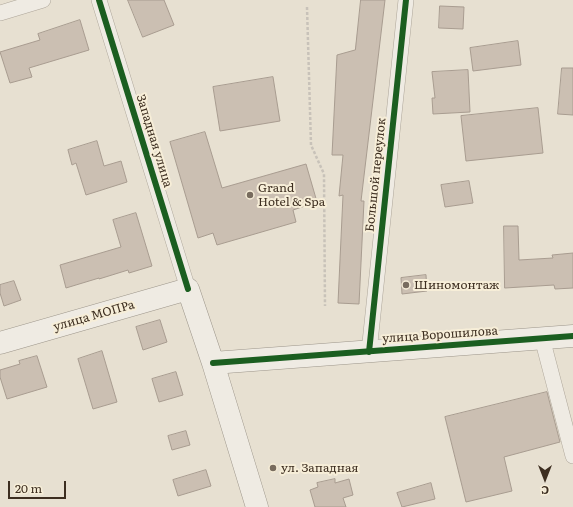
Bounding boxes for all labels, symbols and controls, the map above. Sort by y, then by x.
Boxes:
street label: Западная улица [133,93,175,189]
street label: Большой переулок [363,117,389,233]
place label: Grand Hotel & Spa [258,181,325,209]
marker: Grand Hotel & Spa [245,190,255,200]
place label: Шиномонтаж [414,278,499,292]
marker: Шиномонтаж [401,280,411,290]
street label: улица МОПРа [52,298,136,334]
street label: улица Ворошилова [382,324,498,346]
north arrow [525,459,565,499]
place label: ул. Западная [281,461,359,475]
marker: ул. Западная [268,463,278,473]
scale bar [10,473,68,499]
text: 20 m [15,479,42,497]
text: С [541,483,549,499]

